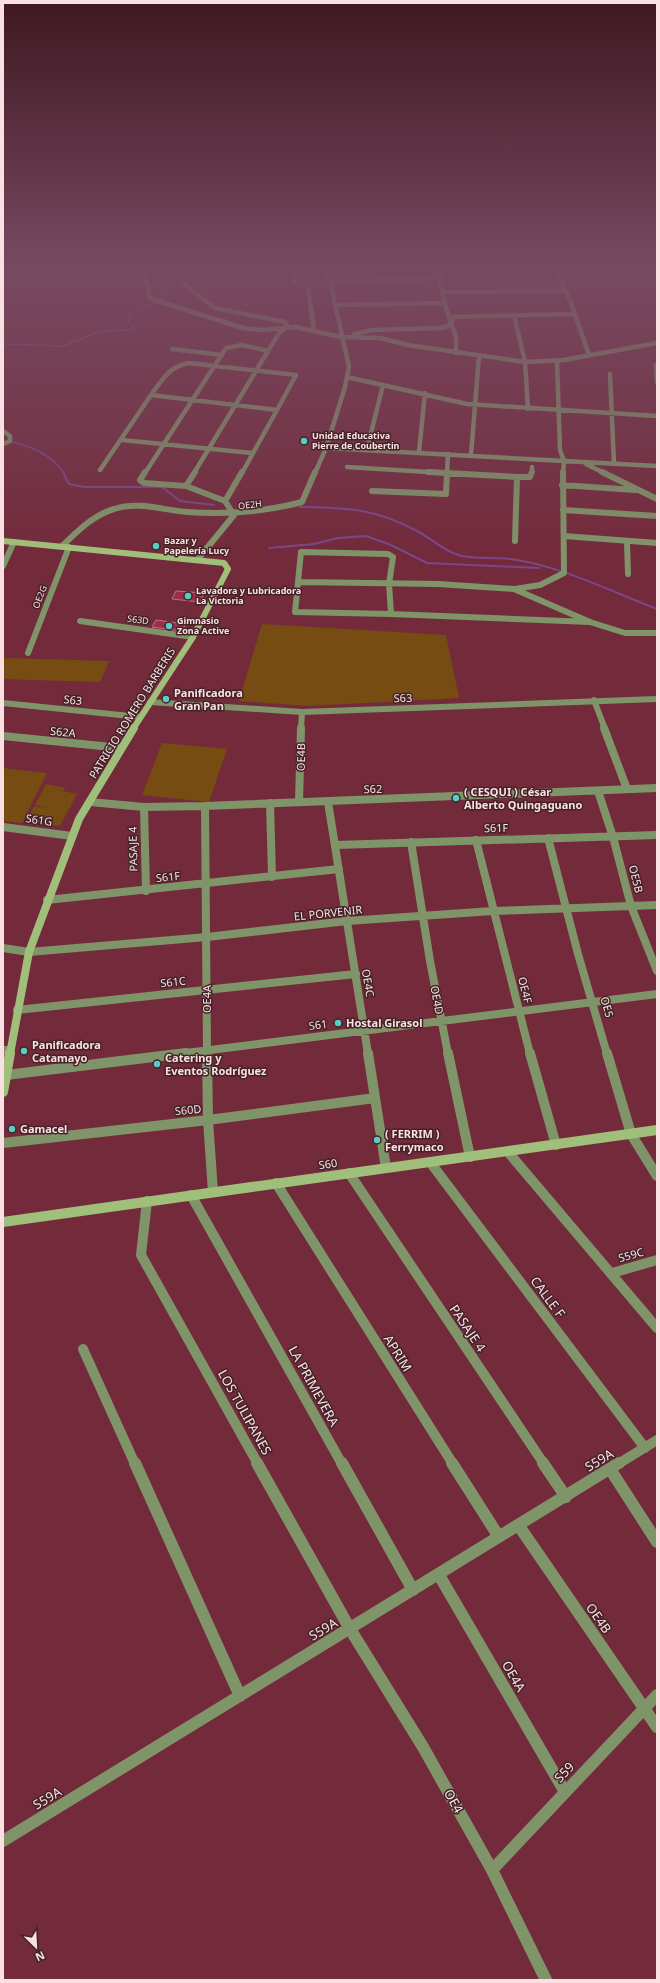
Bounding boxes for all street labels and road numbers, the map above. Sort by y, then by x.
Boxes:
street label: OE2H [237,497,263,512]
street label: OE2G [29,583,50,610]
street label: S63D [126,612,150,628]
street label: PATRICIO ROMERO BARBERIS [85,644,178,781]
street label: S63 [393,690,413,705]
street label: S63 [63,691,83,708]
street label: S62A [50,723,78,740]
street label: OE4B [293,743,308,771]
street label: S62 [363,781,383,796]
street label: S61G [25,810,53,829]
street label: S61F [484,820,509,835]
street label: PASAJE 4 [125,826,140,872]
street label: OE5B [626,863,647,894]
street label: S61F [155,868,181,885]
street label: EL PORVENIR [293,901,363,924]
street label: OE4C [359,968,378,998]
street label: S61C [159,973,186,990]
street label: OE4F [515,975,536,1005]
street label: OE4A [199,984,214,1013]
street label: OE4D [428,984,447,1016]
street label: OE5 [597,995,618,1019]
street label: S61 [308,1016,328,1033]
street label: S60D [174,1101,202,1118]
street label: S60 [318,1155,338,1172]
street label: S59C [617,1244,645,1265]
street label: CALLE F [527,1273,570,1322]
street label: PASAJE 4 [446,1301,491,1356]
street label: APRIM [380,1331,416,1375]
street label: LA PRIMEVERA [284,1343,344,1430]
street label: LOS TULIPANES [214,1366,276,1458]
street label: S59A [581,1444,617,1476]
street label: OE4B [582,1599,616,1637]
street label: S59A [305,1613,341,1645]
street label: OE4A [498,1657,530,1695]
street label: S59 [550,1758,578,1786]
street label: S59A [29,1782,65,1814]
street label: OE4 [440,1786,468,1817]

